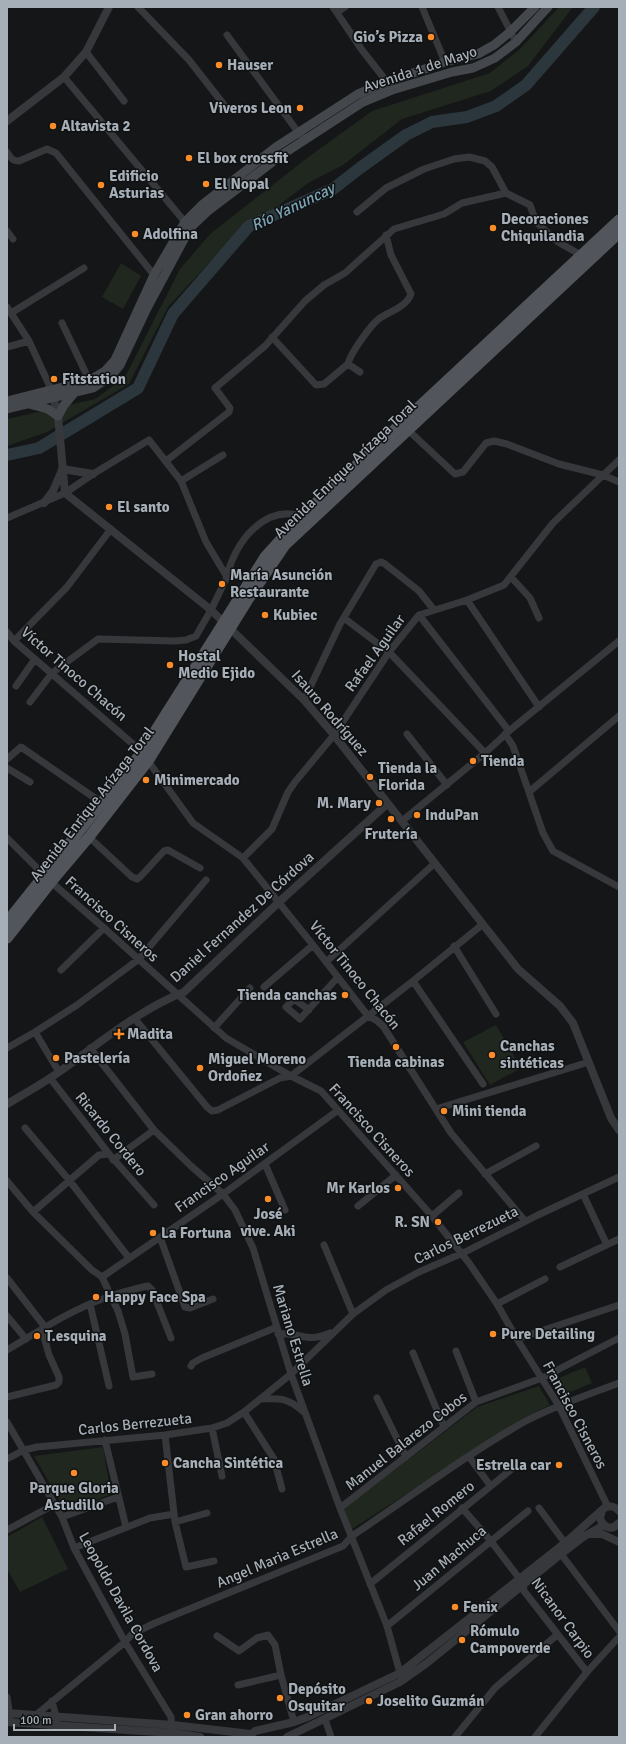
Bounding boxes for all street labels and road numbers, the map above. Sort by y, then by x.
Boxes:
street label: Avenida 1 de Mayo [361,42,479,96]
street label: Avenida Enrique Arízaga Toral [270,396,420,542]
street label: Rafael Aguilar [341,610,409,695]
street label: Víctor Tinoco Chacón [17,623,131,725]
street label: Isauro Rodríguez [288,666,372,760]
street label: Avenida Enrique Arízaga Toral [26,723,158,885]
street label: Daniel Fernandez De Córdova [166,848,318,986]
street label: Francisco Cisneros [62,872,163,966]
street label: Víctor Tinoco Chacón [306,917,404,1033]
street label: Francisco Cisneros [325,1080,419,1181]
street label: Ricardo Cordero [72,1088,150,1180]
street label: Francisco Aguilar [171,1137,273,1216]
street label: Carlos Berrezueta [411,1202,521,1268]
street label: Mariano Estrella [269,1282,317,1388]
street label: Francisco Cisneros [539,1358,611,1472]
street label: Manuel Balarezo Cobos [342,1388,471,1494]
street label: Carlos Berrezueta [77,1409,193,1439]
street label: Rafael Romero [394,1476,478,1549]
street label: Juan Machuca [408,1522,490,1594]
street label: Angel Maria Estrella [214,1524,340,1592]
street label: Leopoldo Davila Cordova [75,1529,167,1675]
street label: Nicanor Carpio [528,1574,599,1662]

